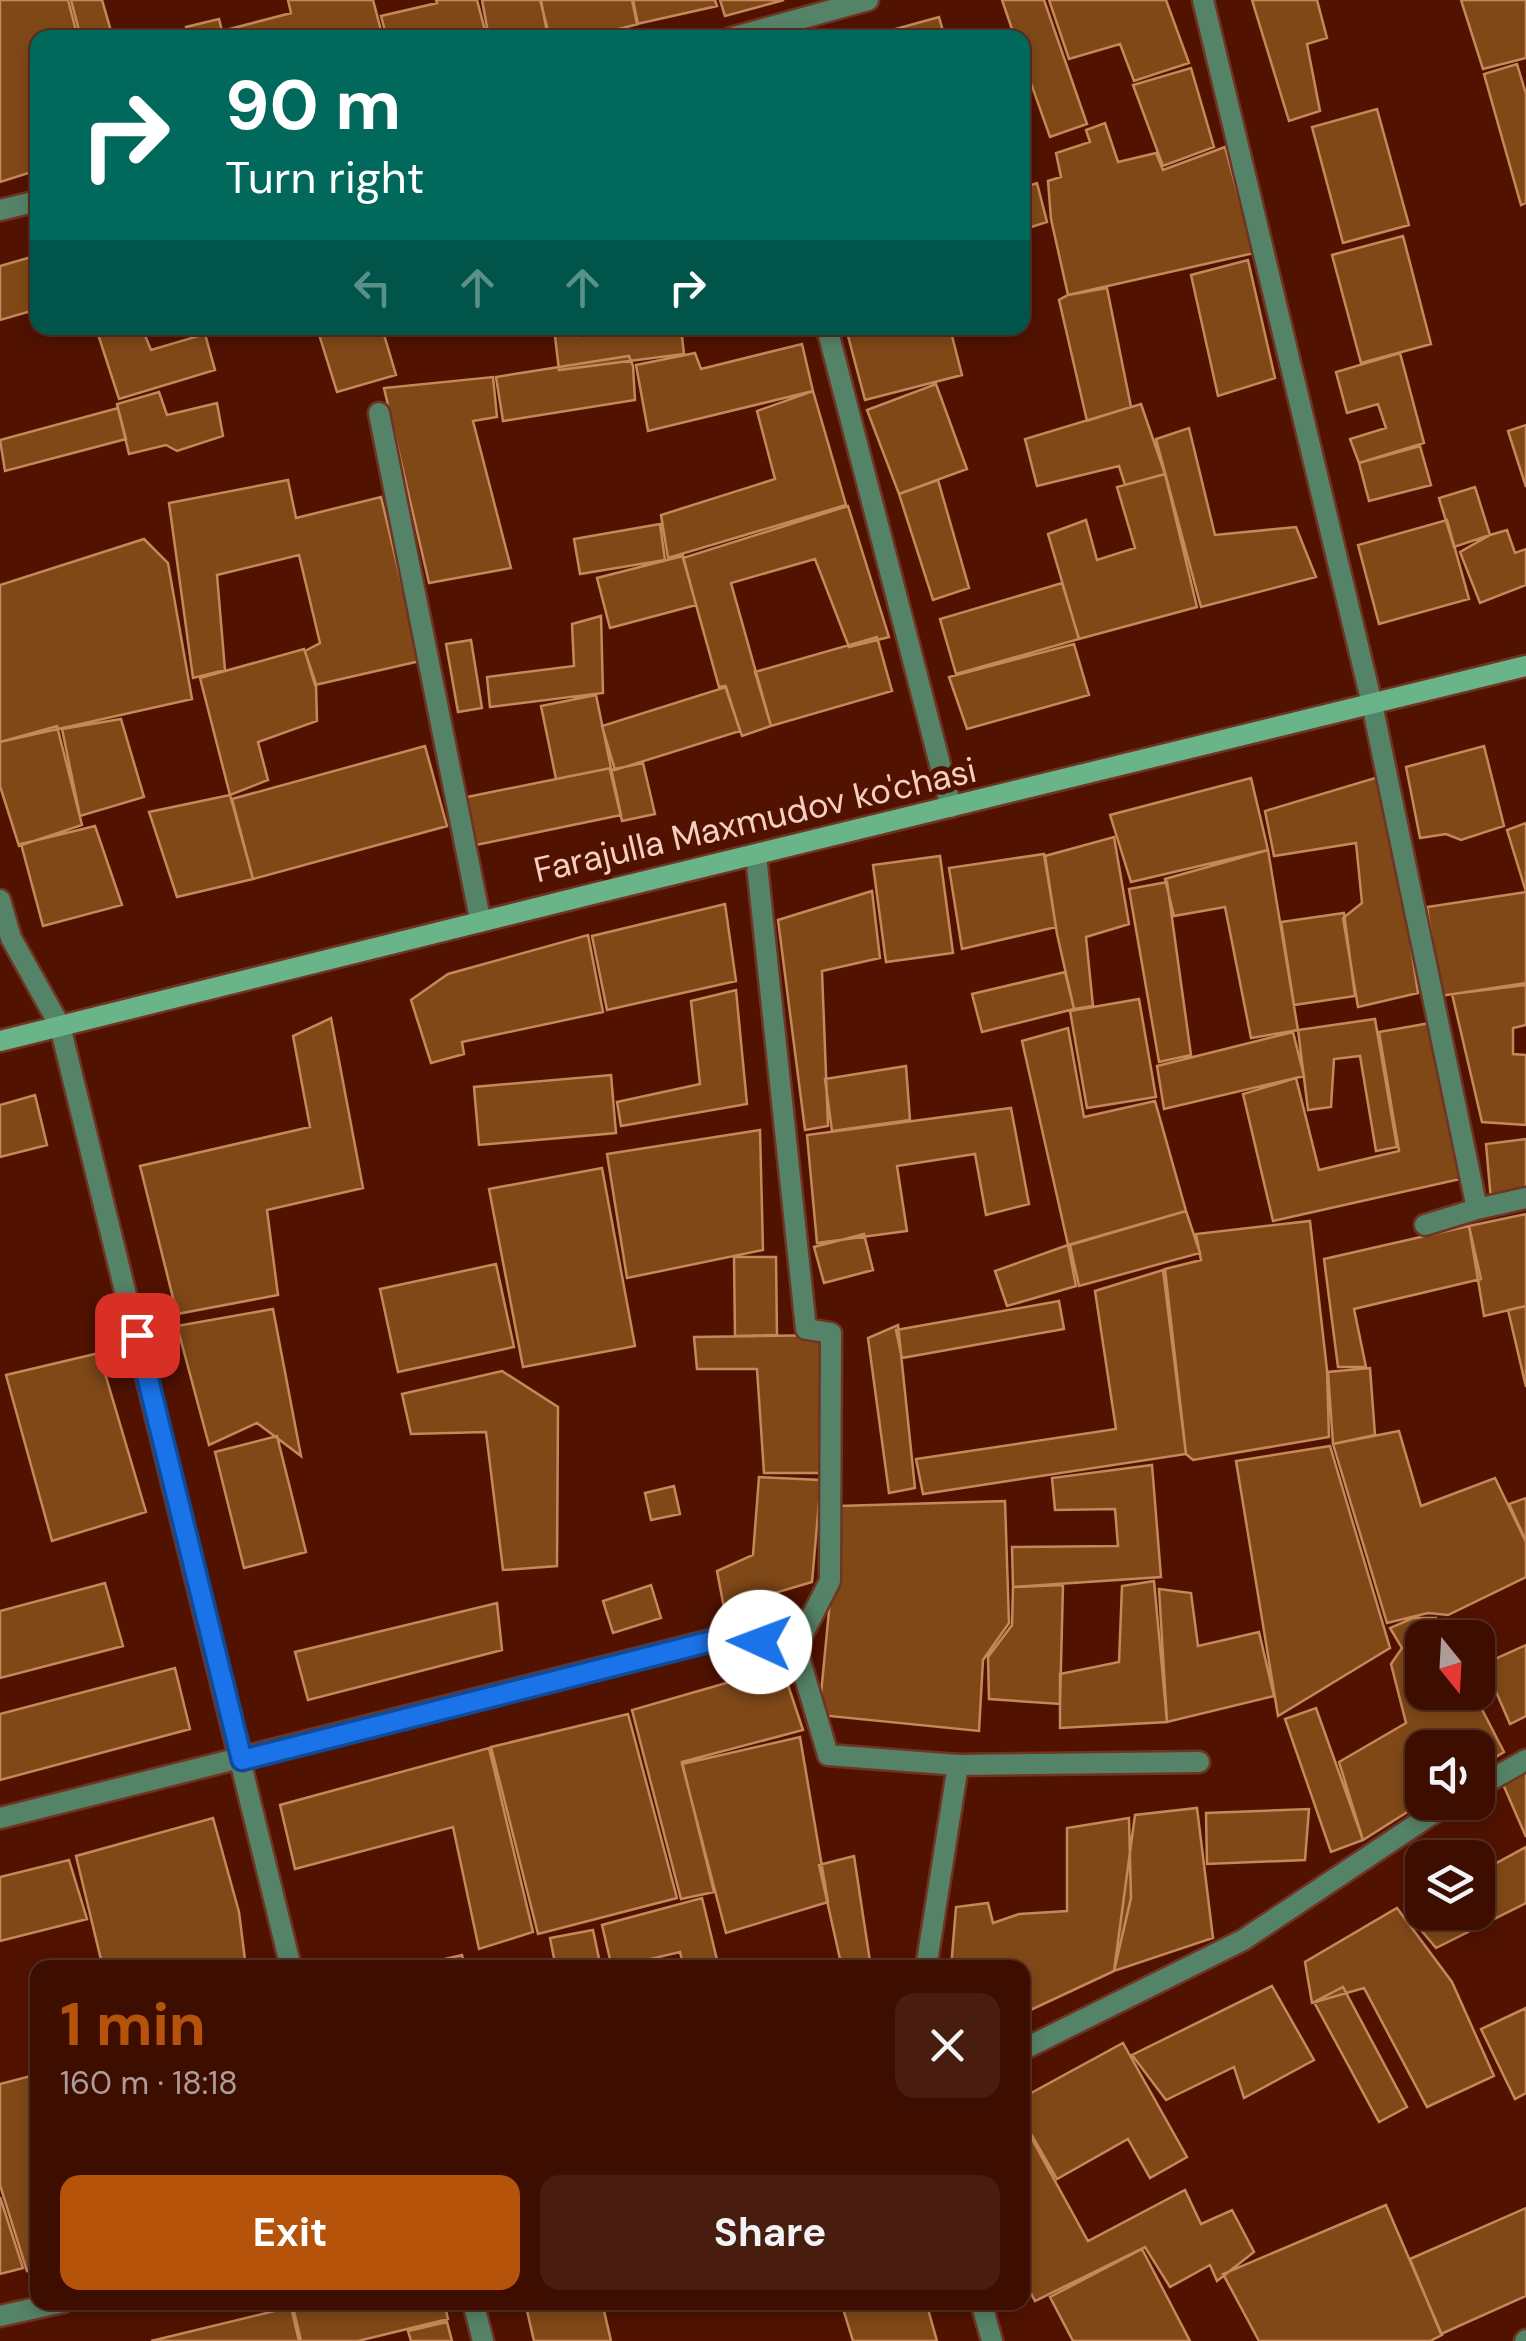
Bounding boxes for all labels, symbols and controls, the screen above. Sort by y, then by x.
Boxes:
text: 90 m [225,60,401,151]
icon: right [60,70,190,200]
text: Turn right [225,148,424,207]
icon: left [345,260,400,315]
icon: ahead [450,260,505,315]
icon: ahead [555,260,610,315]
icon: right [660,260,715,315]
street label: Farajulla Maxmudov ko'chasi [529,747,981,893]
pin [95,1293,180,1378]
icon: arrive [110,1308,165,1363]
position arrow [708,1590,812,1694]
north arrow [1405,1620,1495,1710]
map controls [1405,1620,1495,1930]
button: sound [1405,1730,1495,1820]
button: layers [1405,1840,1495,1930]
text: 1 min [60,1985,206,2064]
button: close [895,1993,1000,2098]
text: 160 m · 18:18 [60,2062,238,2104]
button: Exit [60,2175,520,2290]
button: Share [540,2175,1000,2290]

